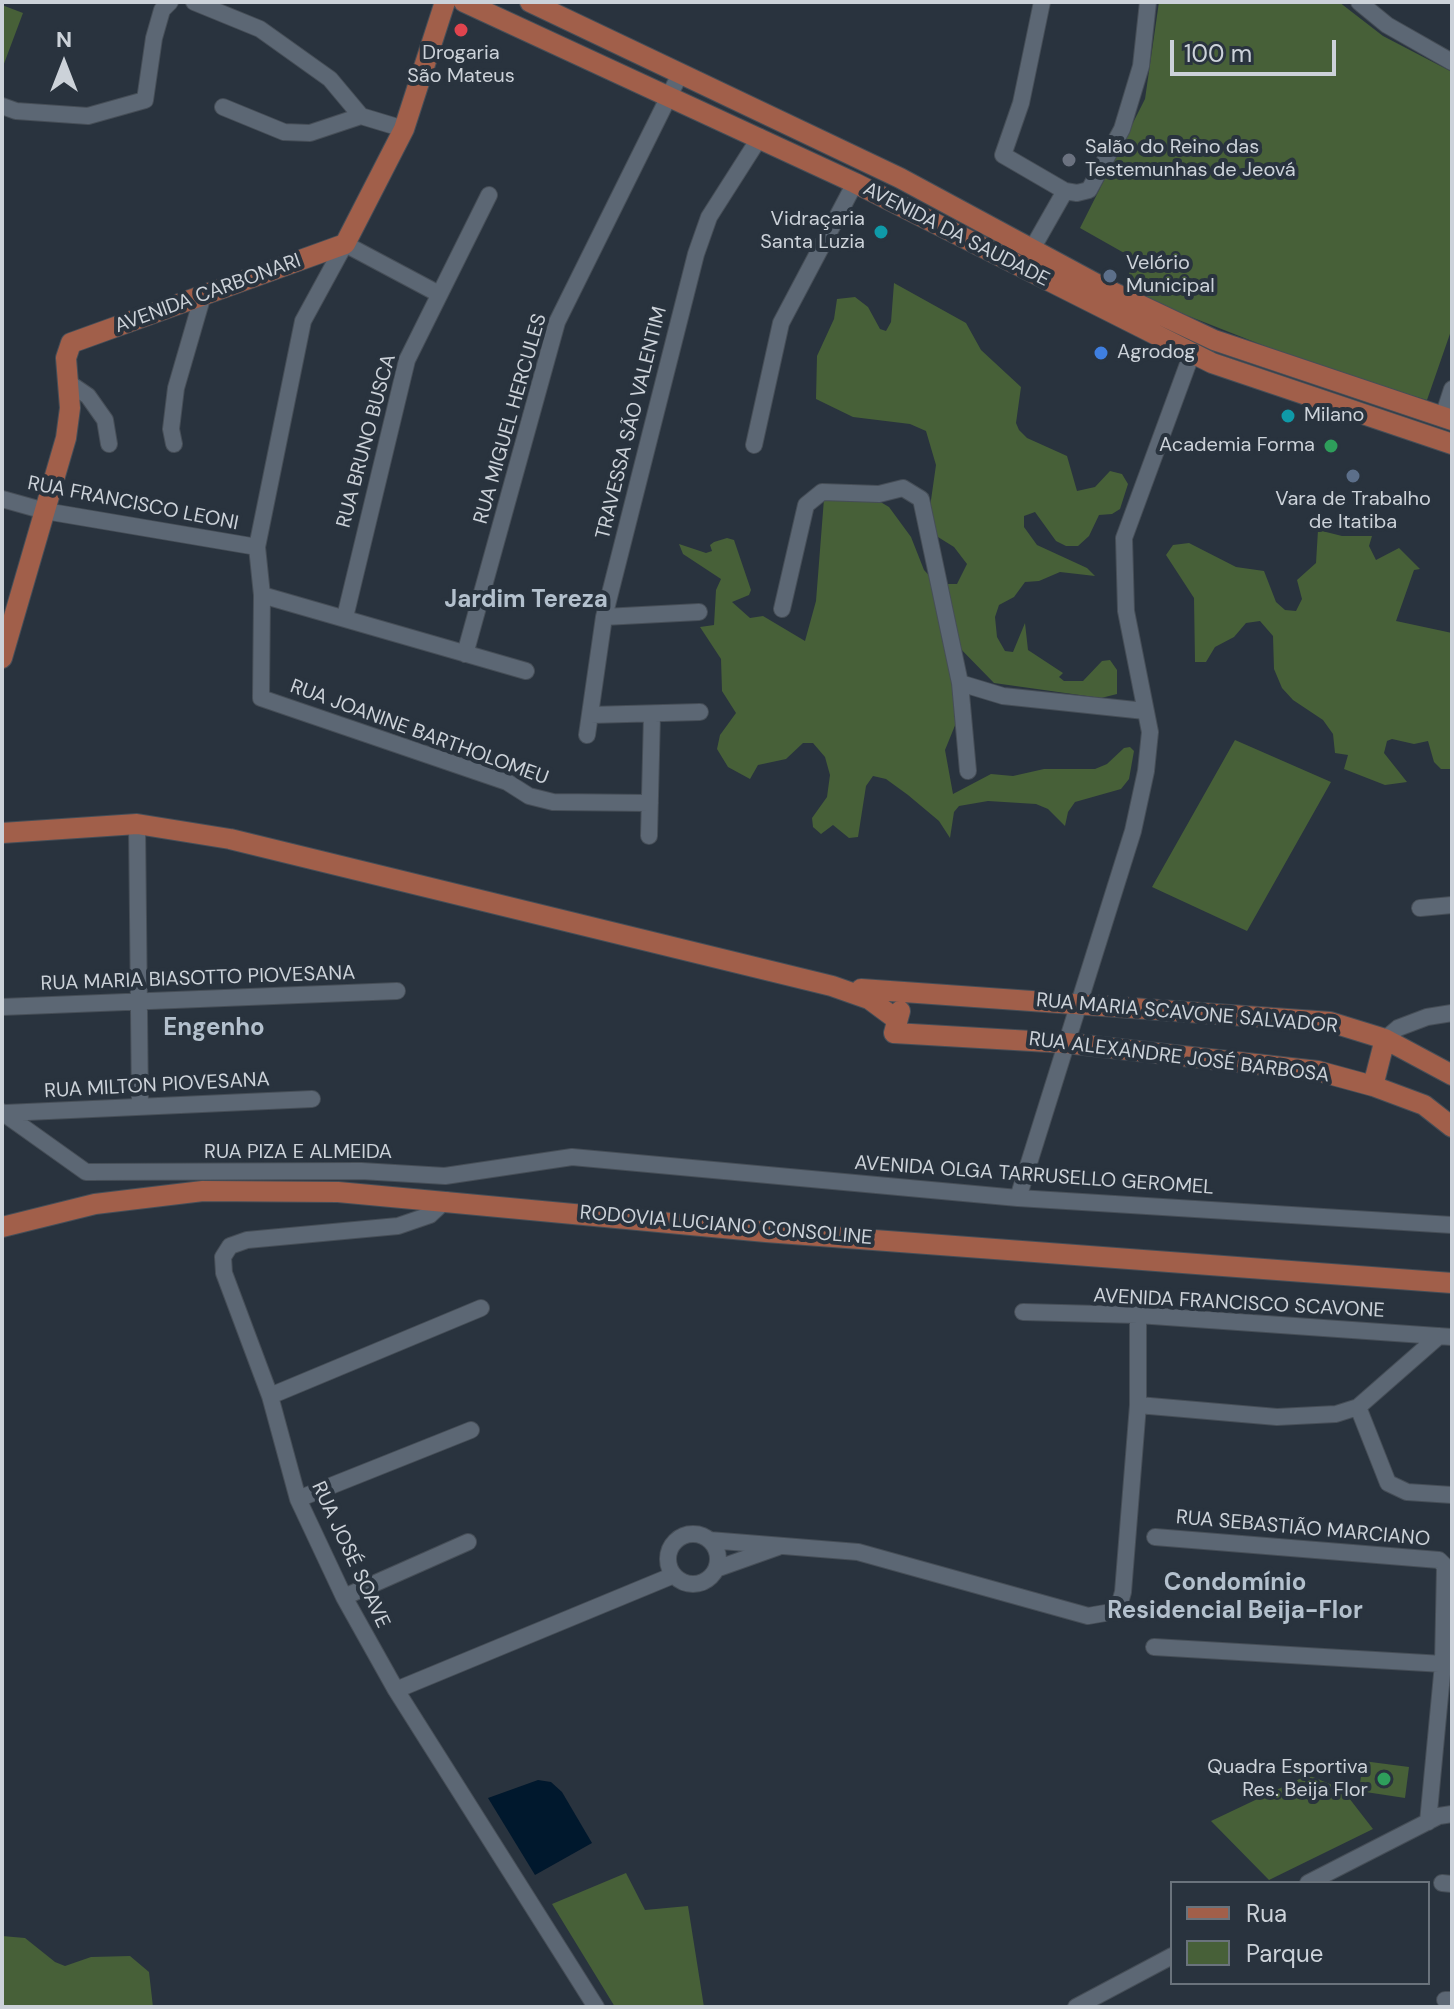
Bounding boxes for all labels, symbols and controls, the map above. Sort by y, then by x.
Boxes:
marker: Drogaria São Mateus [452,21,470,39]
north arrow [24,24,104,104]
scale bar [1174,24,1340,74]
text: N [56,25,72,54]
text: 100 m [1184,38,1252,69]
place label: Drogaria São Mateus [407,42,515,89]
place label: Salão do Reino das Testemunhas de Jeová [1085,136,1296,183]
marker: Salão do Reino das Testemunhas de Jeová [1060,151,1078,169]
street label: AVENIDA DA SAUDADE [859,178,1053,292]
place label: Vidraçaria Santa Luzia [760,208,865,255]
marker: Vidraçaria Santa Luzia [872,223,890,241]
street label: AVENIDA CARBONARI [112,249,304,339]
place label: Velório Municipal [1126,252,1215,299]
marker: Velório Municipal [1101,267,1119,285]
street label: TRAVESSA SÃO VALENTIM [591,304,673,542]
street label: RUA MIGUEL HERCULES [469,311,553,527]
place label: Agrodog [1117,341,1195,365]
marker: Agrodog [1092,344,1110,362]
street label: RUA BRUNO BUSCA [332,352,402,530]
place label: Milano [1304,404,1364,428]
marker: Milano [1279,407,1297,425]
place label: Academia Forma [1159,434,1315,458]
marker: Academia Forma [1322,437,1340,455]
marker: Vara de Trabalho de Itatiba [1344,467,1362,485]
street label: RUA FRANCISCO LEONI [26,472,240,536]
place label: Vara de Trabalho de Itatiba [1275,488,1431,535]
district label: Jardim Tereza [444,587,608,615]
street label: RUA JOANINE BARTHOLOMEU [287,675,551,791]
street label: RUA MARIA BIASOTTO PIOVESANA [40,962,356,996]
street label: RUA MARIA SCAVONE SALVADOR [1035,989,1339,1039]
district label: Engenho [163,1015,265,1043]
street label: RUA ALEXANDRE JOSÉ BARBOSA [1027,1028,1331,1088]
street label: RUA MILTON PIOVESANA [44,1068,270,1104]
street label: RUA PIZA E ALMEIDA [204,1141,392,1165]
street label: AVENIDA OLGA TARRUSELLO GEROMEL [854,1151,1214,1201]
street label: RODOVIA LUCIANO CONSOLINE [579,1201,873,1251]
street label: AVENIDA FRANCISCO SCAVONE [1093,1284,1385,1324]
street label: RUA JOSÉ SOAVE [306,1478,394,1632]
street label: RUA SEBASTIÃO MARCIANO [1175,1506,1431,1552]
district label: Condomínio Residencial Beija-Flor [1107,1570,1363,1626]
place label: Quadra Esportiva Res. Beija Flor [1207,1756,1368,1803]
marker: Quadra Esportiva Res. Beija Flor [1375,1770,1393,1788]
legend [1170,1881,1430,1985]
text: Rua [1246,1898,1287,1929]
text: Parque [1246,1938,1323,1969]

